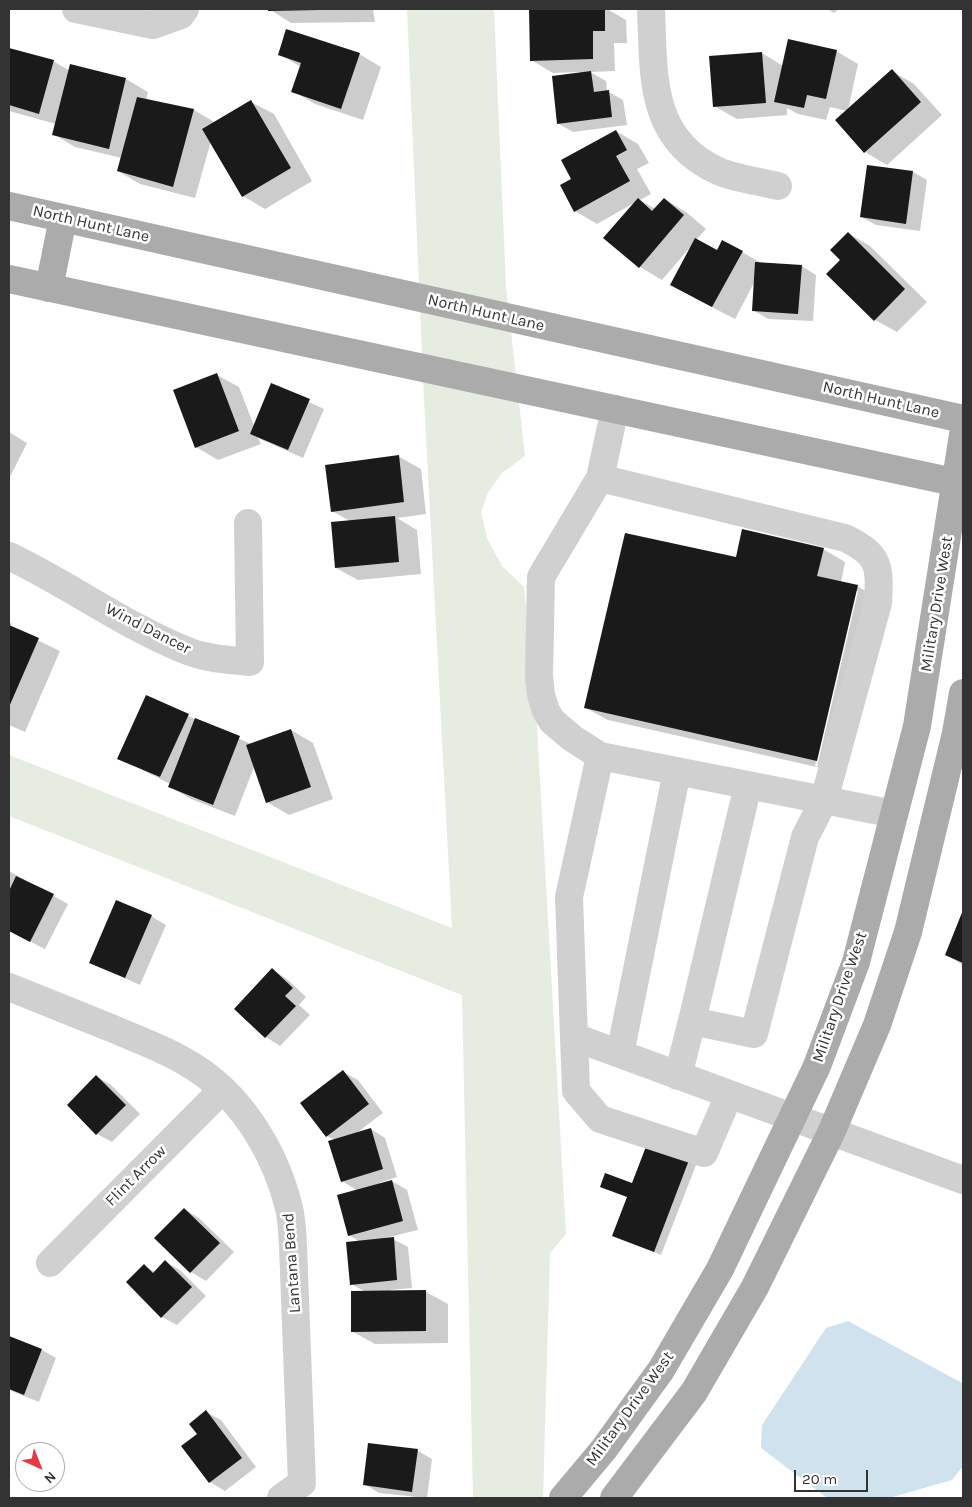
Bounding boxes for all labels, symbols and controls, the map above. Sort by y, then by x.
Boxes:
street label: North Hunt Lane [31,201,151,247]
street label: North Hunt Lane [426,290,546,336]
street label: North Hunt Lane [821,377,941,423]
street label: Military Drive West [917,535,957,673]
street label: Wind Dancer [102,599,194,659]
street label: Military Drive West [809,929,871,1065]
street label: Flint Arrow [102,1142,170,1210]
street label: Lantana Bend [279,1212,305,1314]
street label: Military Drive West [582,1348,678,1470]
north arrow [15,1442,65,1492]
scale bar [797,1460,871,1492]
text: N [41,1468,60,1487]
text: 20 m [802,1470,837,1488]

